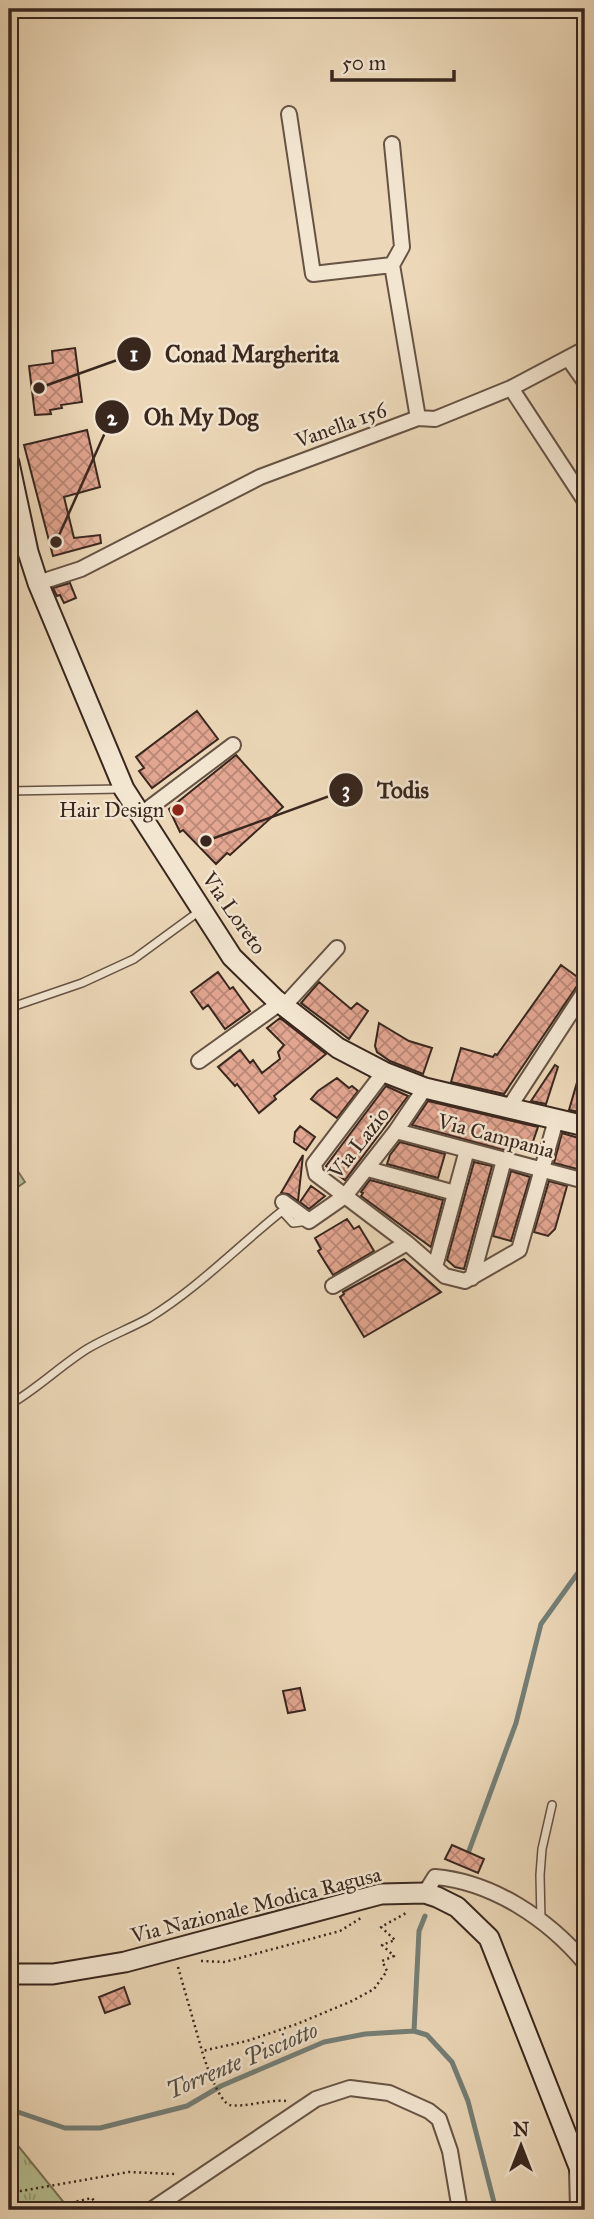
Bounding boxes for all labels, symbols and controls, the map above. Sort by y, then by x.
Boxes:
scale bar [332,38,454,82]
text: 50 m [342,50,387,76]
callout: Conad Margherita [116,332,353,376]
text: Conad Margherita [165,340,340,369]
text: 1 [130,341,138,367]
callout: Oh My Dog [94,395,272,439]
street label: Vanella 156 [291,396,391,454]
text: Oh My Dog [144,403,260,432]
text: 2 [107,405,118,431]
callout: Todis [328,768,443,812]
text: Todis [376,776,430,804]
text: 3 [342,777,350,803]
place label: Hair Design [59,797,164,823]
marker: Hair Design [170,802,186,818]
street label: Via Loreto [196,866,272,959]
street label: Via Lazio [322,1102,395,1185]
street label: Via Campania [434,1108,557,1164]
street label: Via Nazionale Modica Ragusa [127,1861,384,1949]
water label: Torrente Pisciotto [162,2015,322,2105]
north arrow [486,2110,556,2180]
text: N [513,2118,529,2141]

